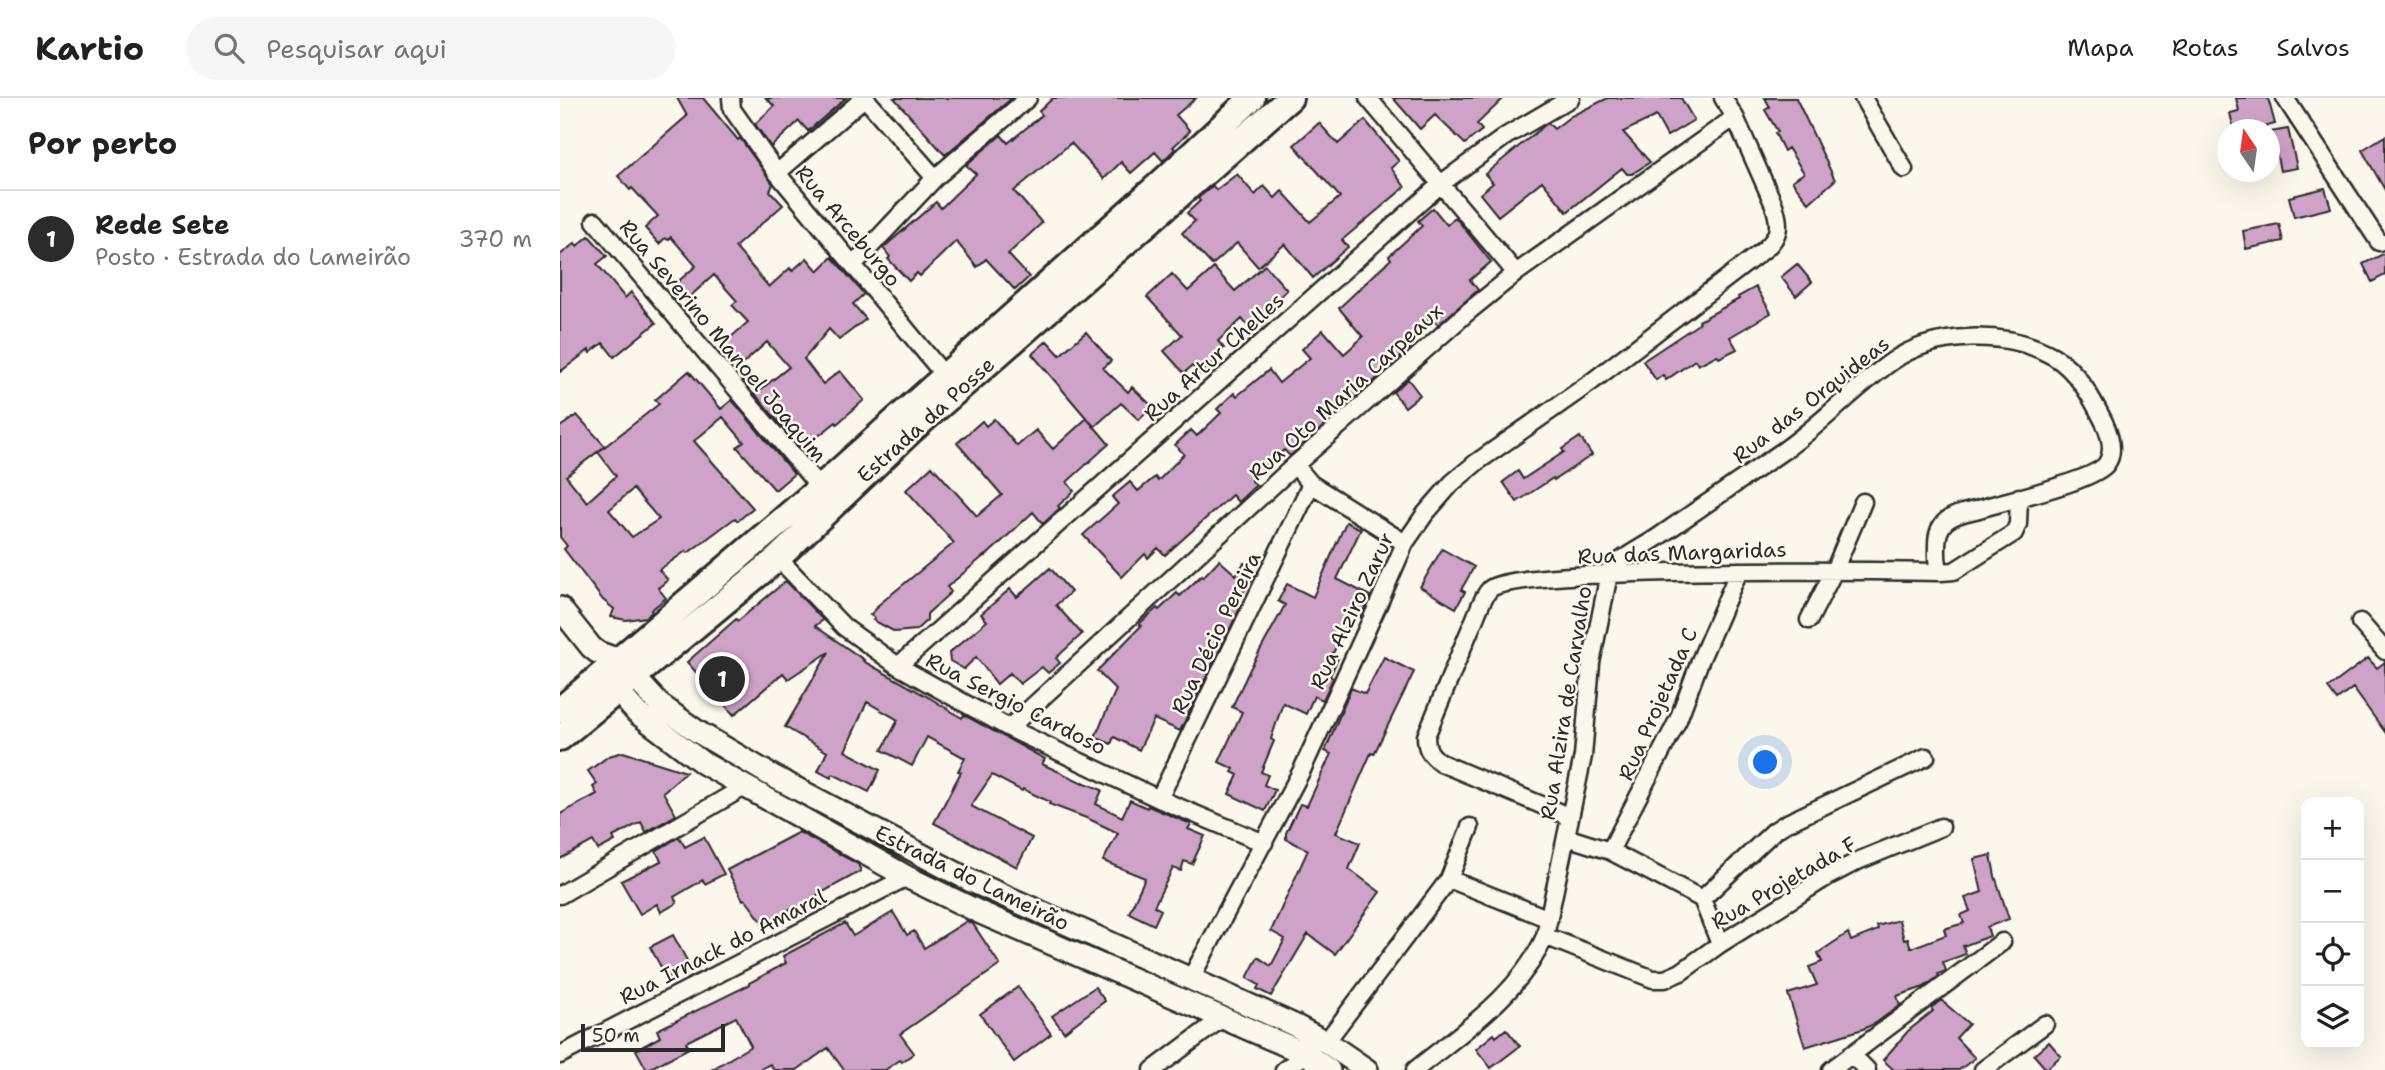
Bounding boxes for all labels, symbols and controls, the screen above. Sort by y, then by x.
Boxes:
search box [186,17,676,80]
text: Kartio [35,26,144,71]
icon: search [210,29,248,67]
text: Pesquisar aqui [266,31,447,66]
text: Mapa [2067,32,2134,64]
text: Rotas [2172,32,2239,64]
text: Salvos [2277,32,2350,64]
north arrow [2217,119,2280,182]
text: Por perto [28,123,177,164]
street label: Rua Arceburgo [789,159,907,293]
text: Rede Sete [95,207,230,242]
street label: Rua Severino Manoel Joaquim [613,214,833,468]
text: 1 [46,224,56,254]
text: 370 m [459,224,532,254]
text: Posto · Estrada do Lameirão [95,242,411,272]
street label: Rua Artur Chelles [1138,286,1290,428]
street label: Rua Oto Maria Carpeaux [1243,297,1449,487]
street label: Rua das Orquideas [1727,330,1895,470]
street label: Estrada da Posse [851,351,1001,489]
street label: Rua Alziro Zarur [1303,528,1401,694]
street label: Rua das Margaridas [1577,535,1787,571]
street label: Rua Décio Pereira [1165,547,1267,719]
street label: Rua Alzira de Carvalho [1534,584,1598,822]
street label: Rua Projetada C [1612,623,1704,785]
street label: Rua Sergio Cardoso [921,646,1111,762]
pin: 1 [699,653,745,705]
your location [1748,745,1782,779]
map controls [2301,797,2364,1049]
button: + [2301,797,2364,860]
street label: Estrada do Lameirão [870,819,1074,937]
street label: Rua Projetada F [1706,830,1862,936]
button: − [2301,860,2364,923]
street label: Rua Irnack do Amaral [615,882,832,1011]
button: locate [2301,923,2364,986]
button: layers [2301,986,2364,1049]
scale bar [581,1021,724,1053]
text: 50 m [592,1023,640,1048]

